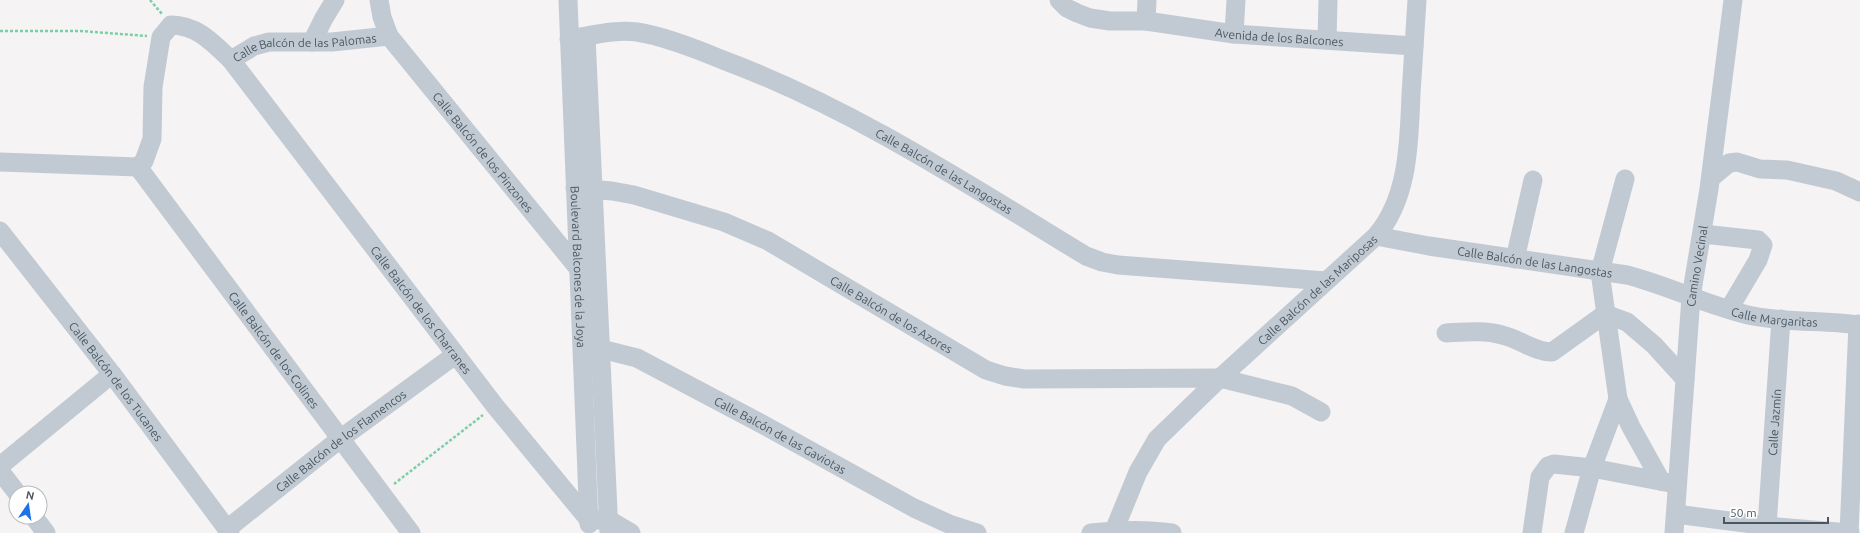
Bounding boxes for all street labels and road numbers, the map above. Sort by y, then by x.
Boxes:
street label: Avenida de los Balcones [1214,25,1344,48]
street label: Calle Balcón de las Palomas [230,31,377,64]
street label: Calle Balcón de los Pinzones [431,89,536,215]
street label: Calle Balcón de las Langostas [874,126,1015,216]
street label: Boulevard Balcones de la Joya [569,186,588,348]
street label: Camino Vecinal [1684,225,1709,307]
street label: Calle Balcón de las Mariposas [1255,232,1379,347]
street label: Calle Balcón de los Charranes [369,243,474,376]
street label: Calle Balcón de las Langostas [1457,244,1613,279]
street label: Calle Balcón de los Azores [828,273,955,355]
street label: Calle Balcón de los Colines [227,289,322,411]
street label: Calle Margaritas [1730,304,1818,328]
street label: Calle Balcón de los Tucanes [67,319,166,443]
street label: Calle Balcón de los Flamencos [273,387,408,494]
street label: Calle Jazmín [1765,388,1783,456]
street label: Calle Balcón de las Gaviotas [712,394,848,476]

